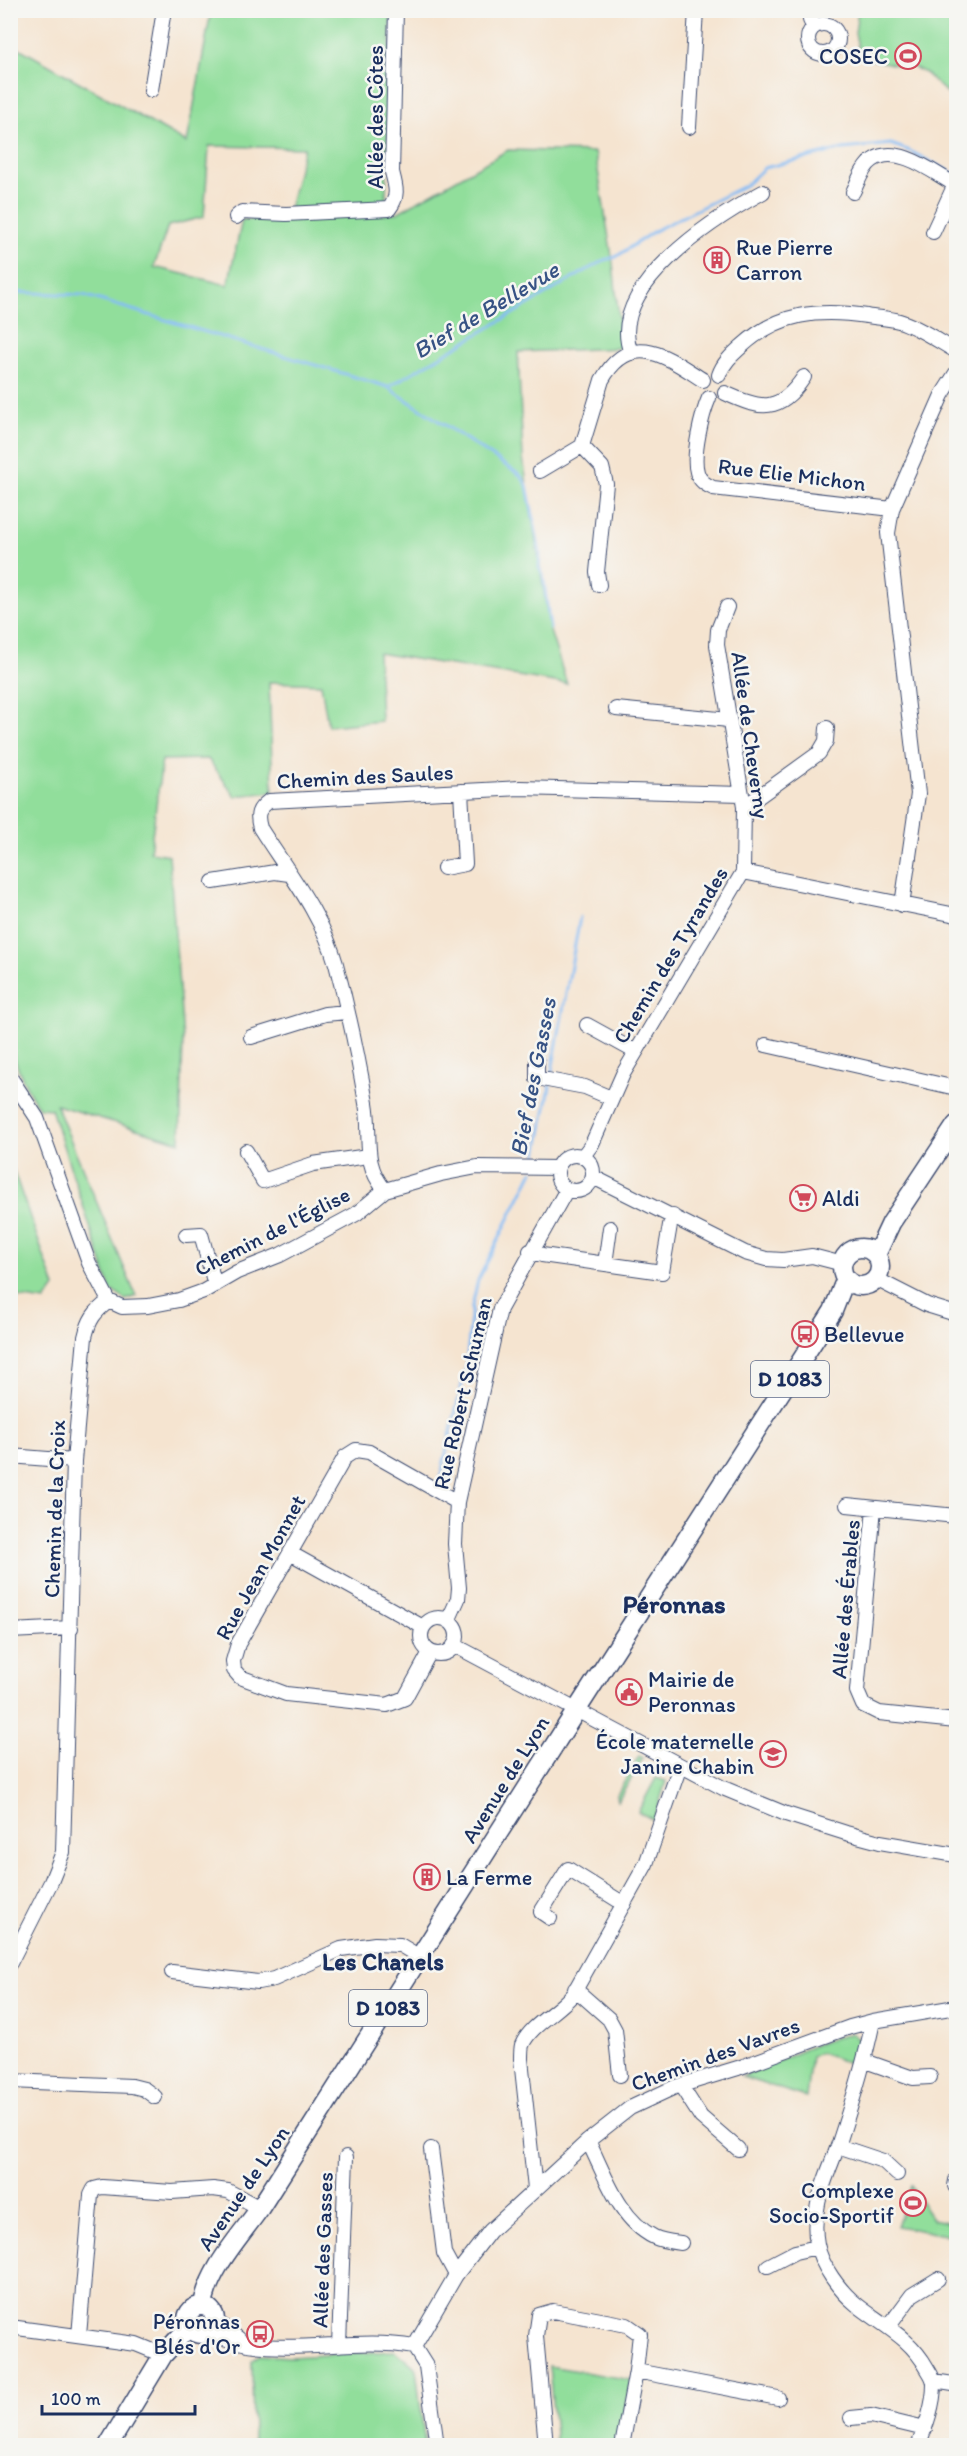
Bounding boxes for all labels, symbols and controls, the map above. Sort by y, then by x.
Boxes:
sports icon: COSEC [893,41,923,71]
place label: COSEC [819,43,888,70]
street label: Allée des Côtes [362,45,389,189]
place label: Rue Pierre Carron [736,234,833,286]
building icon: Rue Pierre Carron [702,245,732,275]
water label: Bief de Bellevue [407,254,565,365]
street label: Rue Elie Michon [717,452,868,497]
street label: Allée de Cheverny [725,650,776,821]
street label: Chemin des Saules [276,758,454,795]
street label: Chemin des Tyrandes [607,862,734,1049]
water label: Bief des Gasses [503,994,562,1159]
street label: Chemin de l'Église [190,1181,354,1282]
supermarket icon: Aldi [788,1183,818,1213]
place label: Aldi [822,1185,860,1212]
street label: Rue Robert Schuman [427,1294,498,1492]
bus stop icon: Bellevue [790,1319,820,1349]
place label: Bellevue [824,1321,905,1348]
road number: D 1083 [751,1361,829,1397]
street label: Chemin de la Croix [38,1419,71,1598]
street label: Rue Jean Monnet [209,1490,311,1645]
street label: Allée des Érables [825,1518,866,1680]
district label: Péronnas [622,1588,726,1620]
place label: Mairie de Peronnas [648,1666,736,1718]
public building icon: Mairie de Peronnas [614,1677,644,1707]
street label: Avenue de Lyon [456,1710,555,1848]
place label: École maternelle Janine Chabin [596,1728,754,1780]
school or university icon: École maternelle Janine Chabin [758,1739,788,1769]
building icon: La Ferme [412,1862,442,1892]
place label: La Ferme [446,1864,532,1891]
district label: Les Chanels [322,1947,444,1976]
road number: D 1083 [349,1990,427,2026]
street label: Chemin des Vavres [627,2011,803,2097]
street label: Avenue de Lyon [192,2120,295,2256]
street label: Allée des Gasses [306,2171,339,2329]
place label: Complexe Socio-Sportif [769,2177,894,2229]
sports icon: Complexe Socio-Sportif [898,2188,928,2218]
place label: Péronnas Blés d'Or [153,2308,240,2360]
bus stop icon: Péronnas Blés d'Or [245,2319,275,2349]
scale bar [42,2378,195,2416]
text: 100 m [51,2388,101,2410]

